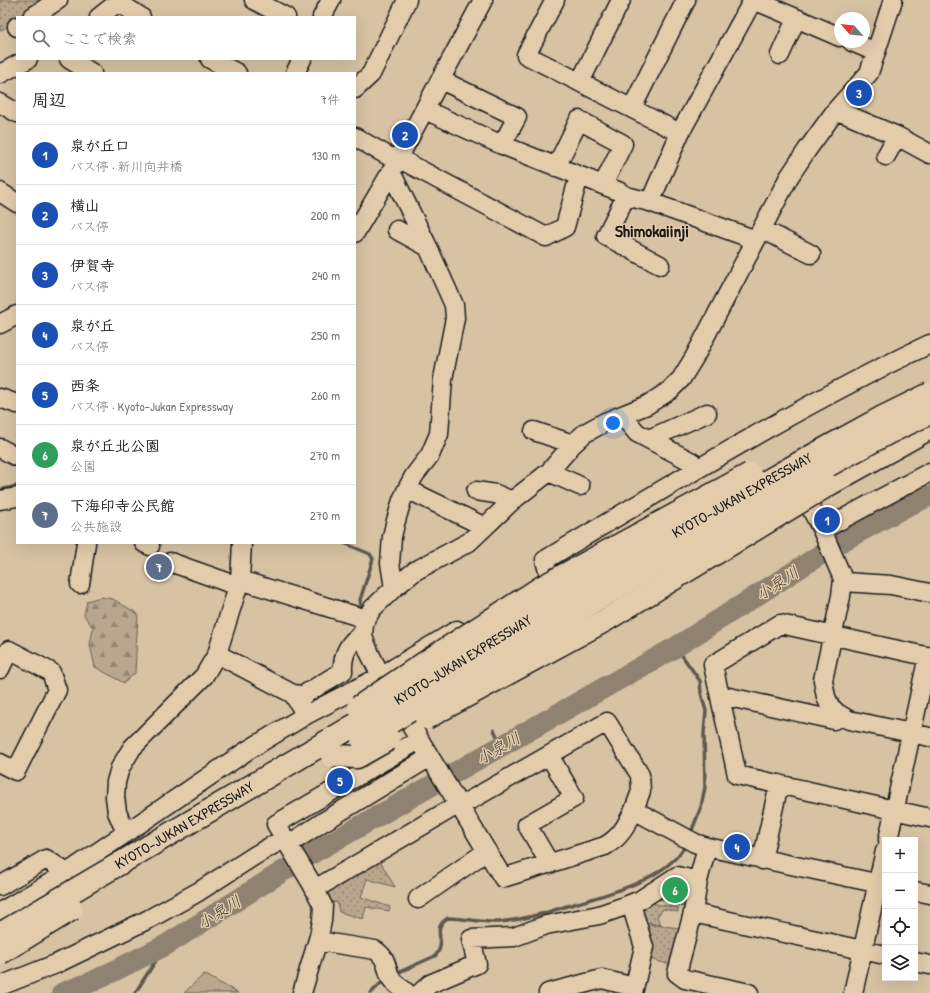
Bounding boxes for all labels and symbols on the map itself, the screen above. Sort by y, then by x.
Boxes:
north arrow [834,12,870,48]
pin: 3 [846,78,872,108]
pin: 2 [392,120,418,150]
district label: Shimokaiinji [615,219,689,242]
your location [603,413,623,433]
street label: KYOTO-JUKAN EXPRESSWAY [668,447,816,543]
pin: 1 [814,505,840,535]
pin: 7 [146,552,172,582]
water label: 小泉川 [751,561,803,605]
street label: KYOTO-JUKAN EXPRESSWAY [390,609,536,710]
water label: 小泉川 [472,726,524,770]
pin: 5 [327,766,353,796]
street label: KYOTO-JUKAN EXPRESSWAY [111,776,258,874]
pin: 4 [724,832,750,862]
pin: 6 [662,875,688,905]
water label: 小泉川 [193,890,245,934]

